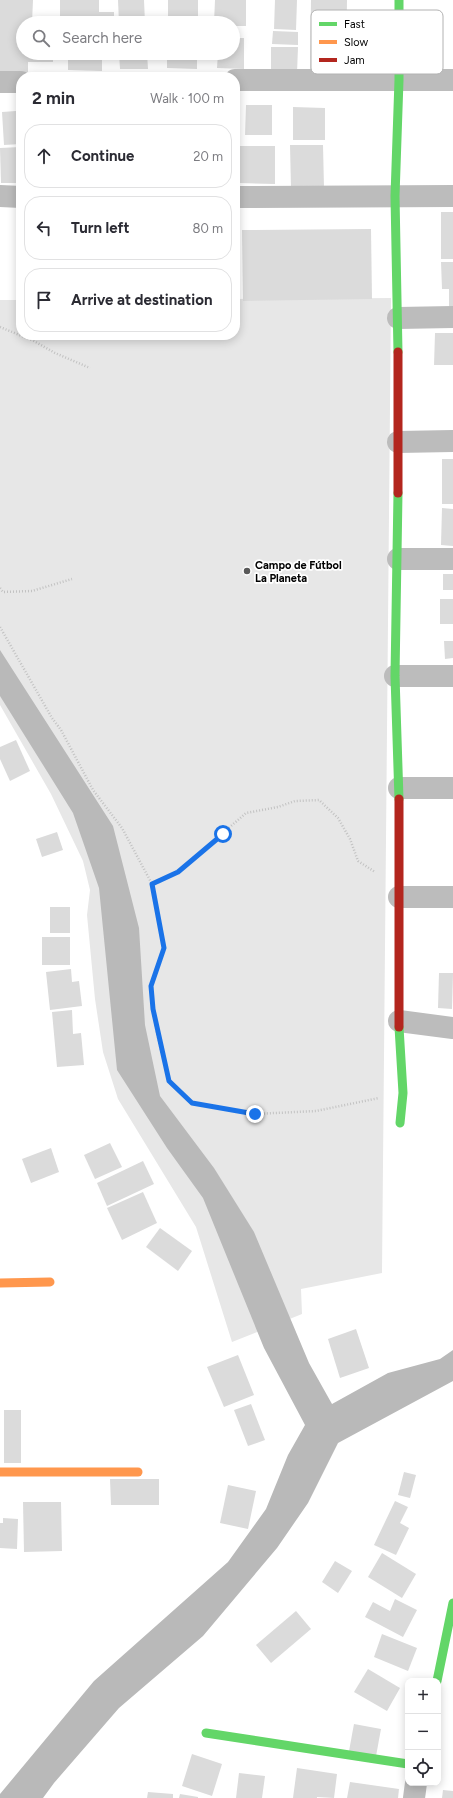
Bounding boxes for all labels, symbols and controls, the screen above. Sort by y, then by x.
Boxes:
legend [311,10,443,74]
search box [16,16,240,60]
text: Fast [344,18,365,31]
icon: search [30,27,52,49]
text: Search here [62,29,142,47]
text: Slow [344,36,368,49]
text: Jam [344,54,365,67]
text: 2 min [32,88,75,108]
text: Walk · 100 m [150,91,224,106]
icon: ahead [33,145,55,167]
text: Continue [71,147,134,165]
text: 20 m [193,149,223,164]
icon: left [33,217,55,239]
text: Turn left [71,219,129,237]
text: 80 m [192,221,223,236]
icon: arrive [33,289,55,311]
text: Arrive at destination [71,291,212,309]
place label: Campo de Fútbol La Planeta [255,559,342,585]
marker: Campo de Fútbol La Planeta [242,566,252,576]
route start [214,825,232,843]
route end [246,1105,264,1123]
map controls [405,1678,441,1786]
button: + [405,1678,441,1714]
button: − [405,1714,441,1750]
button: locate [405,1750,441,1786]

